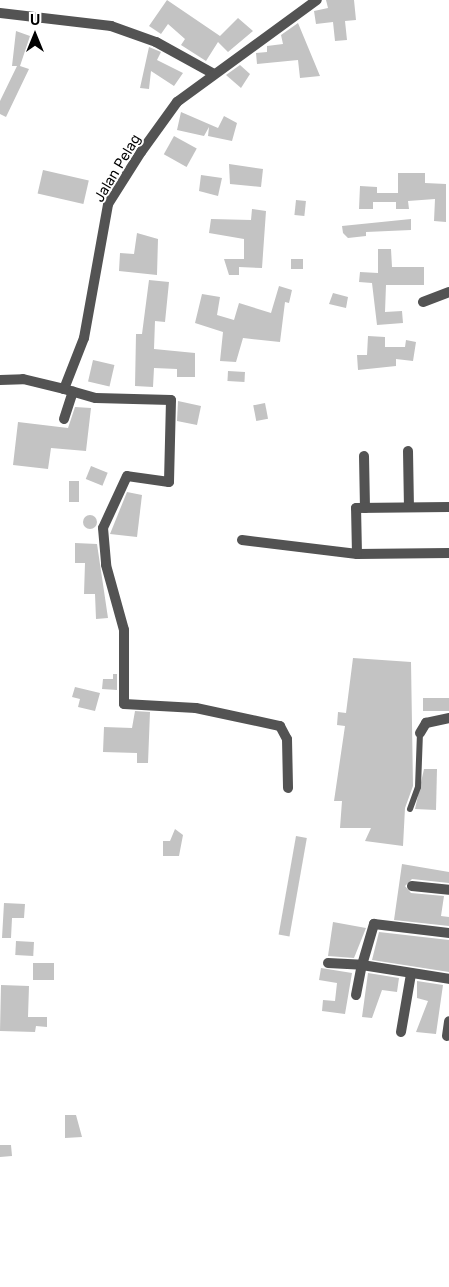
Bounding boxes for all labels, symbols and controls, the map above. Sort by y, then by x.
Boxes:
north arrow [10,10,60,60]
text: U [30,11,40,28]
street label: Jalan Pelag [90,131,144,205]

